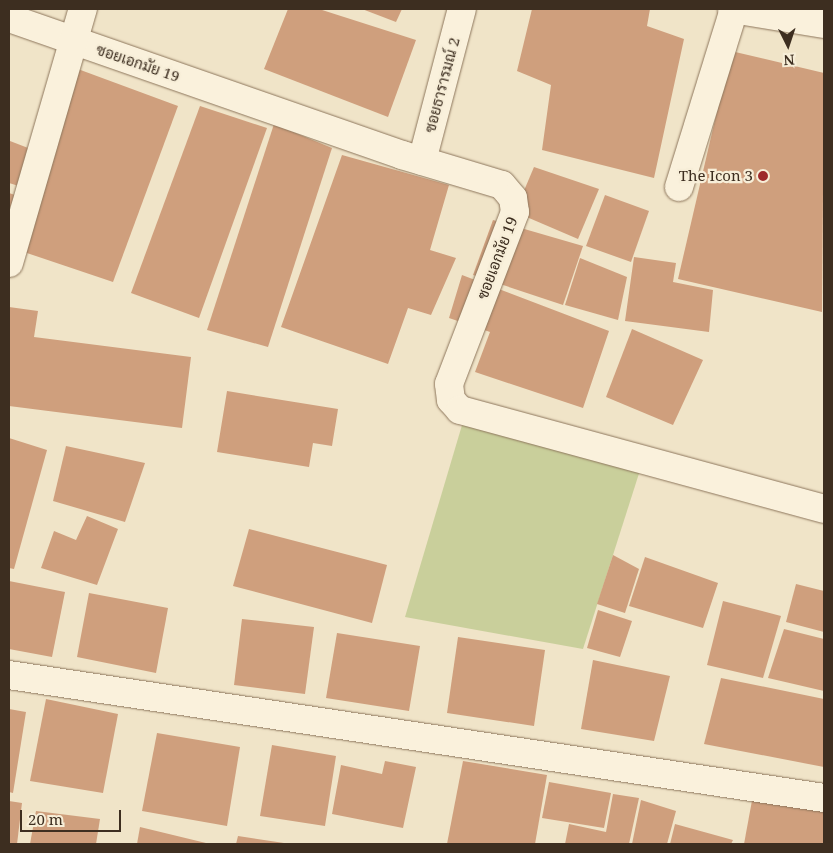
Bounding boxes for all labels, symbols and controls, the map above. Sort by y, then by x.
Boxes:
north arrow [763,20,813,70]
street label: ซอยธารารมณ์ 2 [421,35,463,135]
street label: ซอยเอกมัย 19 [94,40,182,86]
text: N [783,51,795,70]
place label: The Icon 3 [679,167,753,185]
marker: The Icon 3 [757,170,769,182]
street label: ซอยเอกมัย 19 [473,214,521,302]
scale bar [22,800,124,832]
text: 20 m [28,809,63,829]

